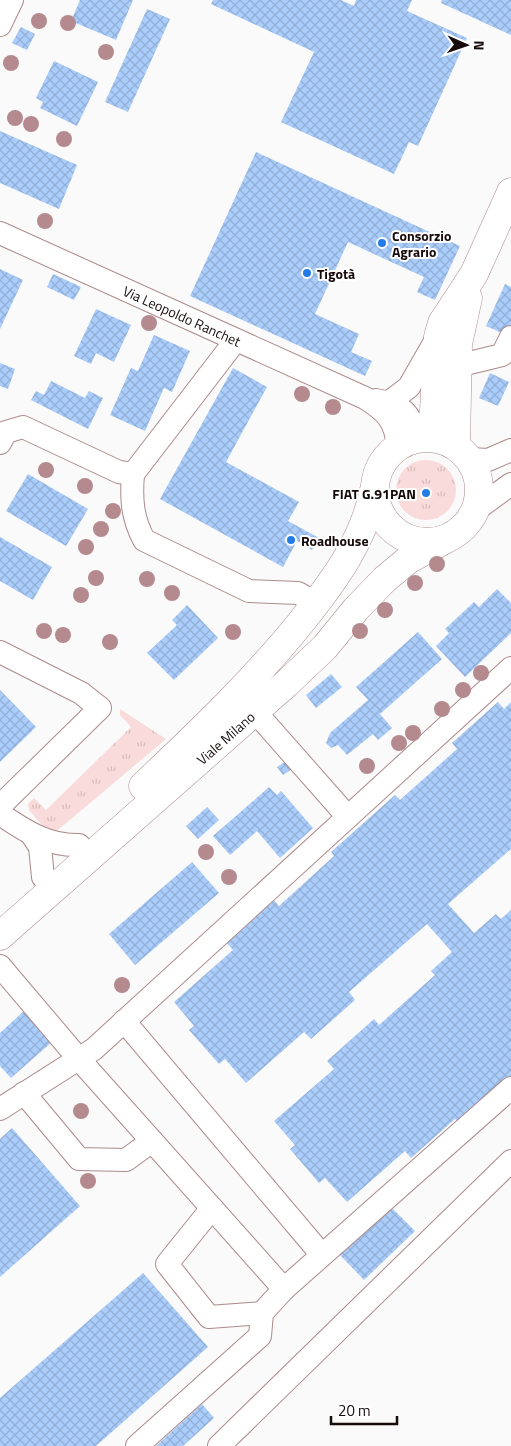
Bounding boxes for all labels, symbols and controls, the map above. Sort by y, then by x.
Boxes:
north arrow [441,20,491,70]
text: N [469,40,490,51]
place label: Consorzio Agrario [392,225,451,262]
marker: Consorzio Agrario [376,237,388,249]
place label: Tigotà [317,263,355,284]
marker: Tigotà [301,267,313,279]
street label: Via Leopoldo Ranchet [120,280,245,351]
place label: FIAT G.91PAN [332,483,416,504]
marker: FIAT G.91PAN [420,487,432,499]
place label: Roadhouse [301,530,369,551]
marker: Roadhouse [285,534,297,546]
street label: Viale Milano [191,706,259,769]
scale bar [331,1394,397,1426]
text: 20 m [338,1399,371,1422]

